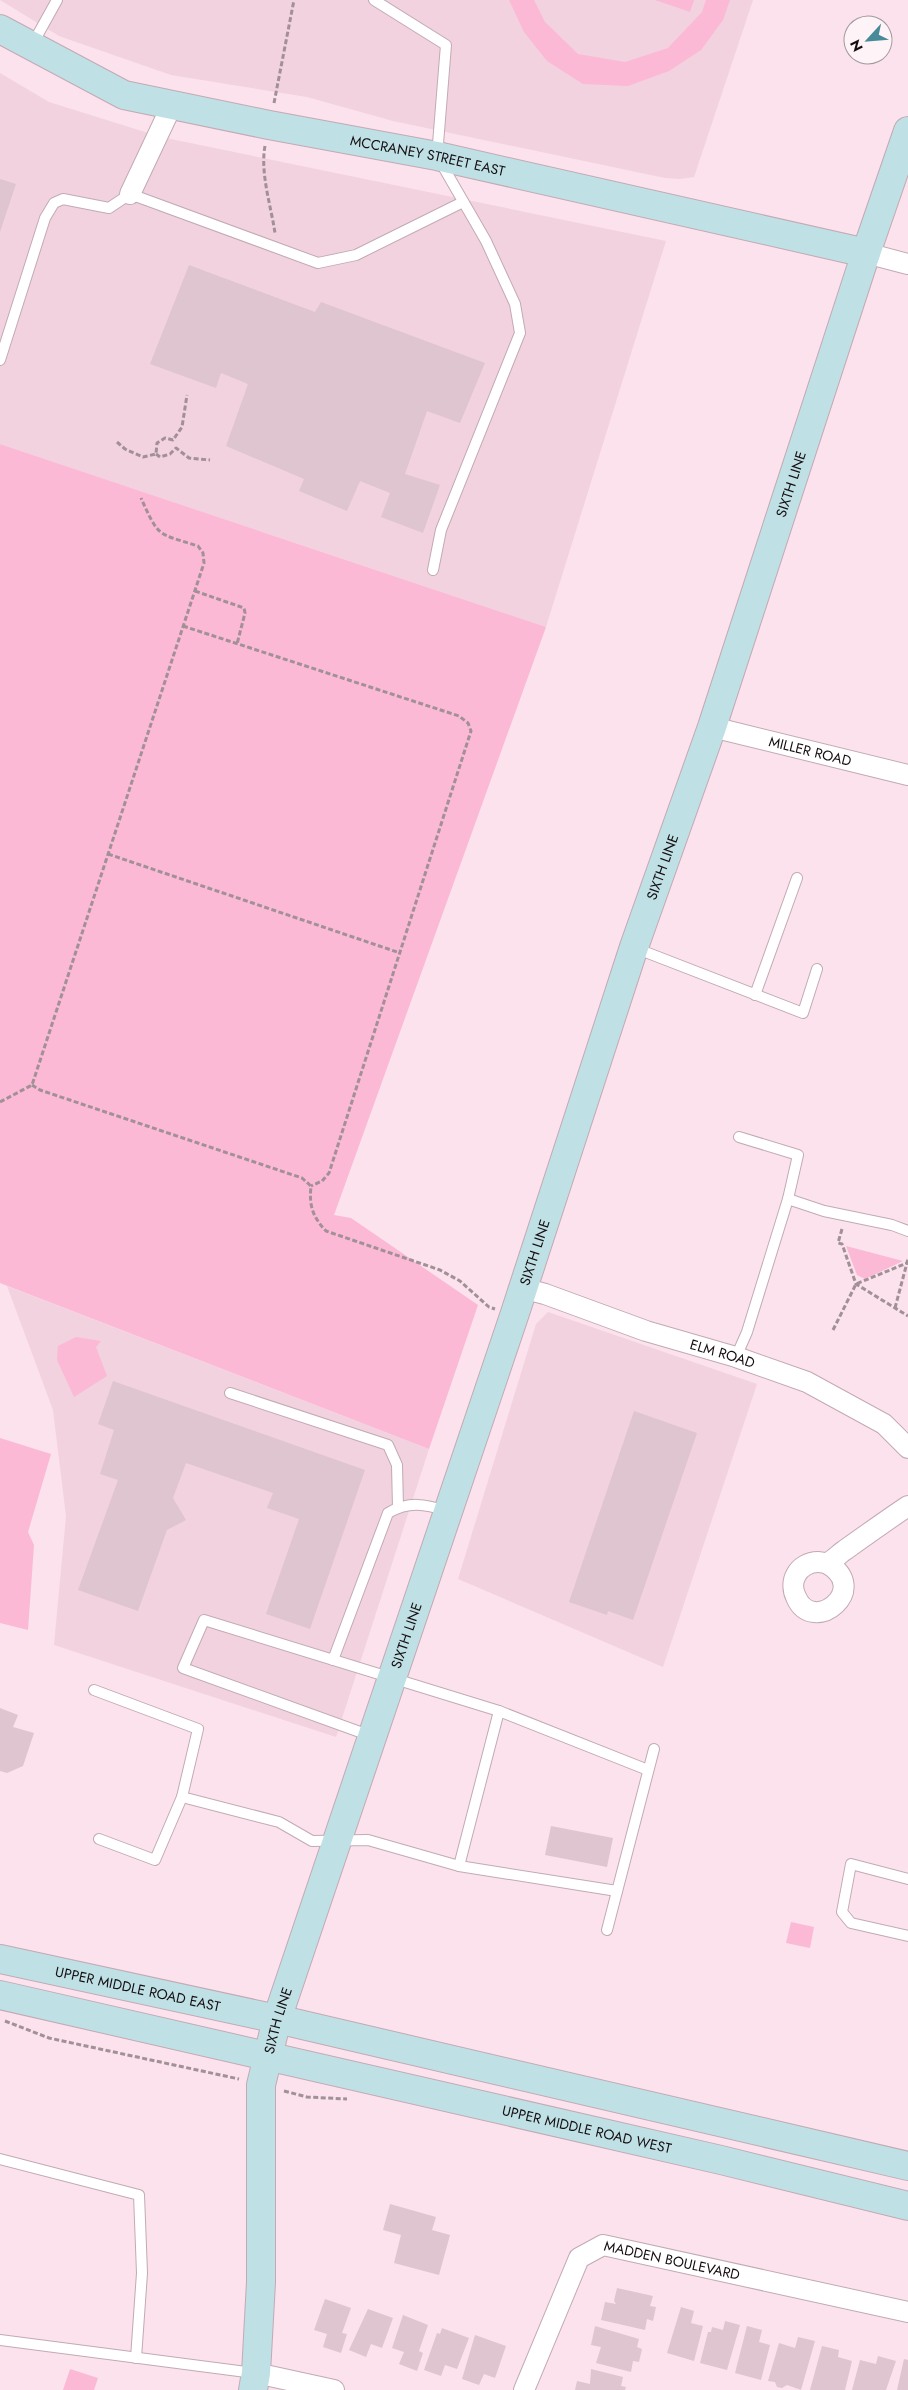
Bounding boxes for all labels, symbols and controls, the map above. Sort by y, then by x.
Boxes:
north arrow [843,15,893,65]
text: N [845,36,868,55]
street label: MCCRANEY STREET EAST [348,130,507,181]
street label: SIXTH LINE [771,449,811,520]
street label: MILLER ROAD [767,731,853,771]
street label: SIXTH LINE [641,832,683,903]
street label: SIXTH LINE [515,1217,555,1288]
street label: ELM ROAD [688,1334,758,1373]
street label: SIXTH LINE [386,1600,427,1671]
street label: UPPER MIDDLE ROAD EAST [53,1961,223,2017]
street label: SIXTH LINE [259,1985,297,2056]
street label: UPPER MIDDLE ROAD WEST [500,2100,674,2158]
street label: MADDEN BOULEVARD [602,2236,742,2285]

